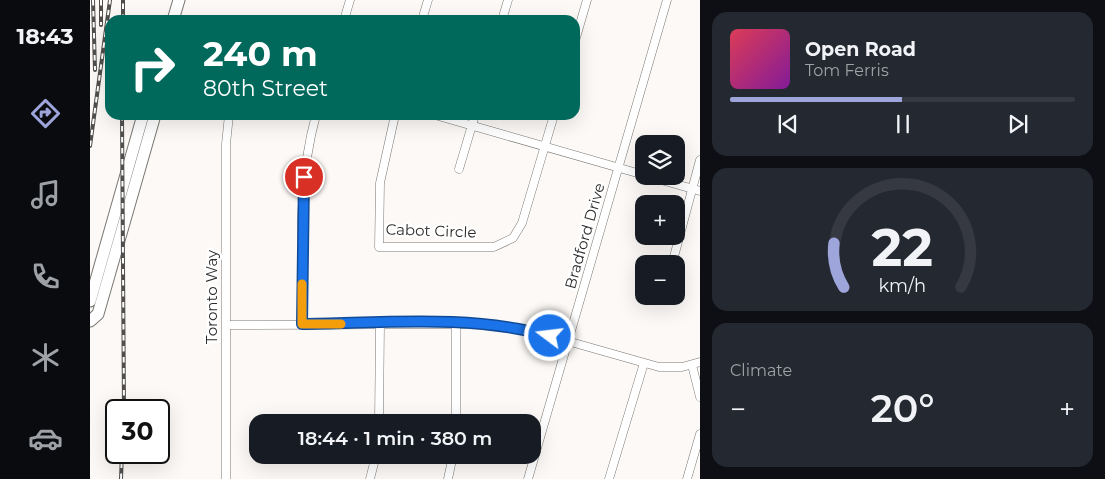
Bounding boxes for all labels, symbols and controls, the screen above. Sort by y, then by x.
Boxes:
text: 18:43 [17,23,73,50]
text: 240 m [203,32,318,75]
icon: right [120,35,185,100]
text: Open Road [805,38,916,61]
text: Tom Ferris [805,61,889,80]
text: 80th Street [203,75,328,102]
icon: directions [28,96,63,131]
icon: previous [774,110,802,138]
icon: pause [889,110,917,138]
icon: next [1004,110,1032,138]
map controls [635,135,685,305]
button: layers [635,135,685,185]
pin [283,156,325,198]
icon: arrive [290,163,318,191]
icon: music [28,177,63,212]
street label: Bradford Drive [560,181,609,291]
button: + [635,195,685,245]
text: 22 [872,216,933,279]
street label: Cabot Circle [385,219,477,242]
street label: Toronto Way [202,249,221,344]
button: − [635,255,685,305]
icon: phone [28,259,63,294]
text: km/h [879,275,926,296]
position arrow [523,309,575,361]
icon: climate [28,340,63,375]
text: Climate [730,361,792,380]
text: 20° [871,385,934,432]
text: − [730,392,746,426]
text: + [1059,392,1075,426]
speed limit sign: 30 [105,399,170,464]
icon: car [28,421,63,456]
text: 18:44 · 1 min · 380 m [298,427,492,450]

